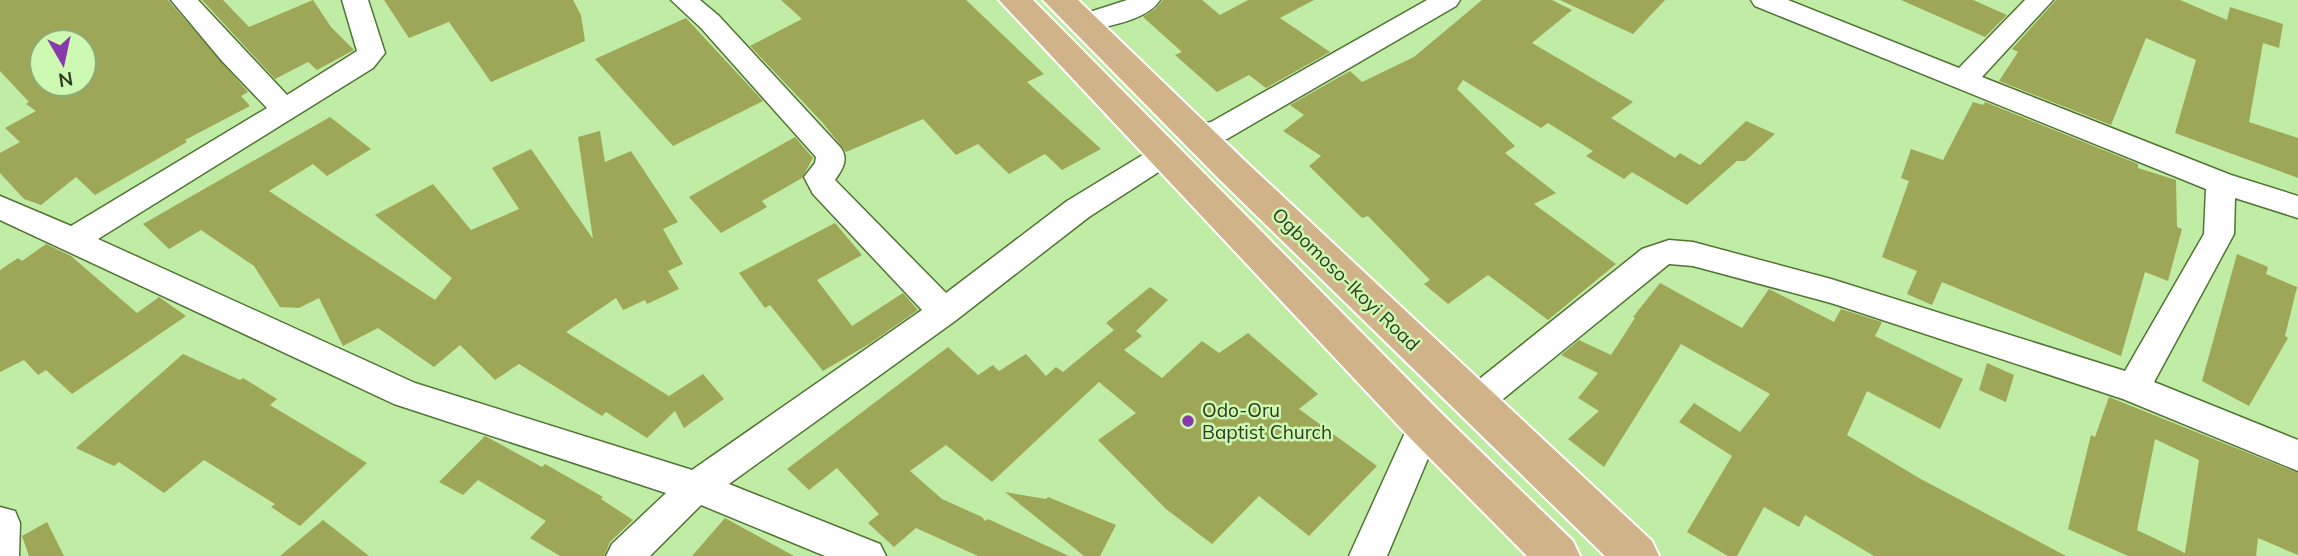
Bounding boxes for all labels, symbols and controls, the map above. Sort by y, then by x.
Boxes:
north arrow [28,28,98,98]
text: N [57,67,75,93]
street label: Ogbomoso-Ikoyi Road [1267,202,1425,356]
place label: Odo-Oru Baptist Church [1202,398,1332,444]
marker: Odo-Oru Baptist Church [1180,413,1196,429]

